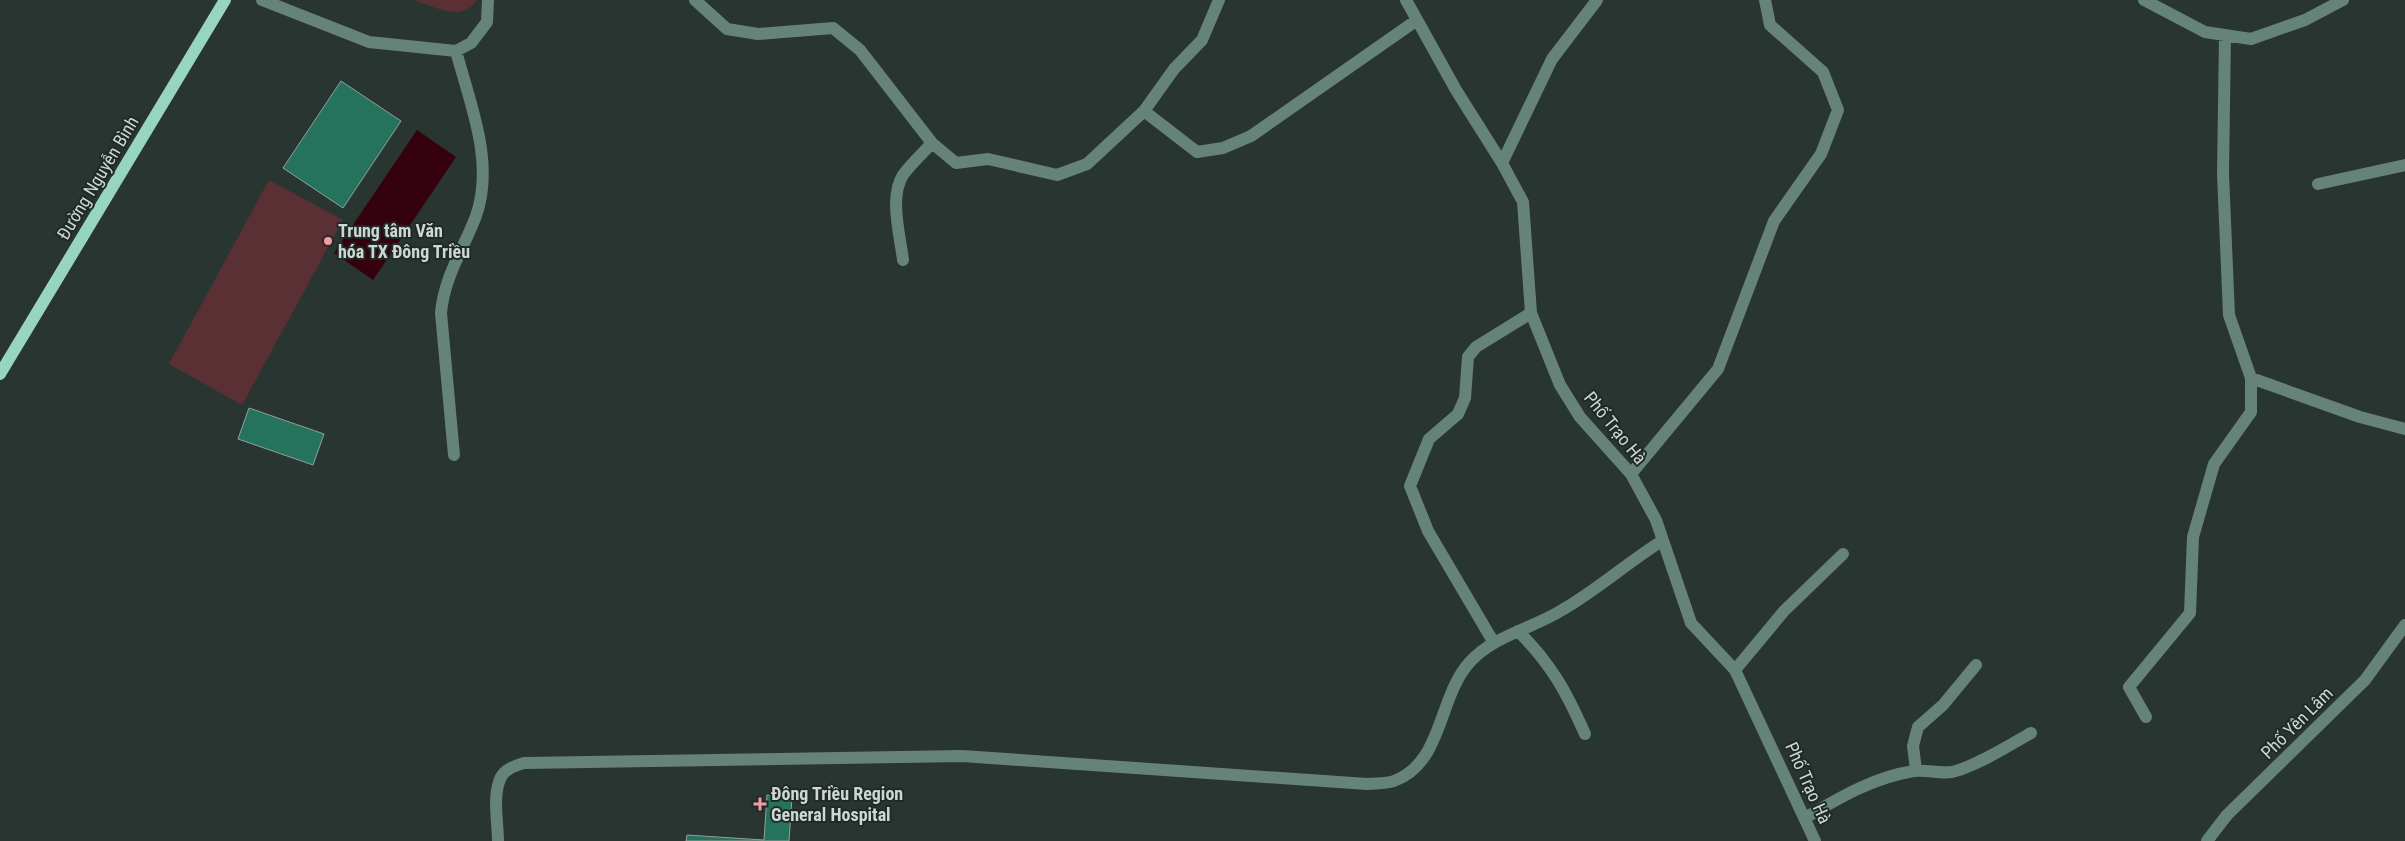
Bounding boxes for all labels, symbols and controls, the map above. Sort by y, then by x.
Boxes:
street label: Đường Nguyễn Bình [52,112,143,243]
place label: Trung tâm Văn hóa TX Đông Triều [338,220,470,262]
marker: Trung tâm Văn hóa TX Đông Triều [322,235,334,247]
street label: Phố Trạo Hà [1580,387,1651,468]
street label: Phố Yên Lâm [2256,682,2337,763]
street label: Phố Trạo Hà [1781,739,1836,827]
place label: Đông Triều Region General Hospital [771,783,903,825]
marker: Đông Triều Region General Hospital [753,797,767,811]

